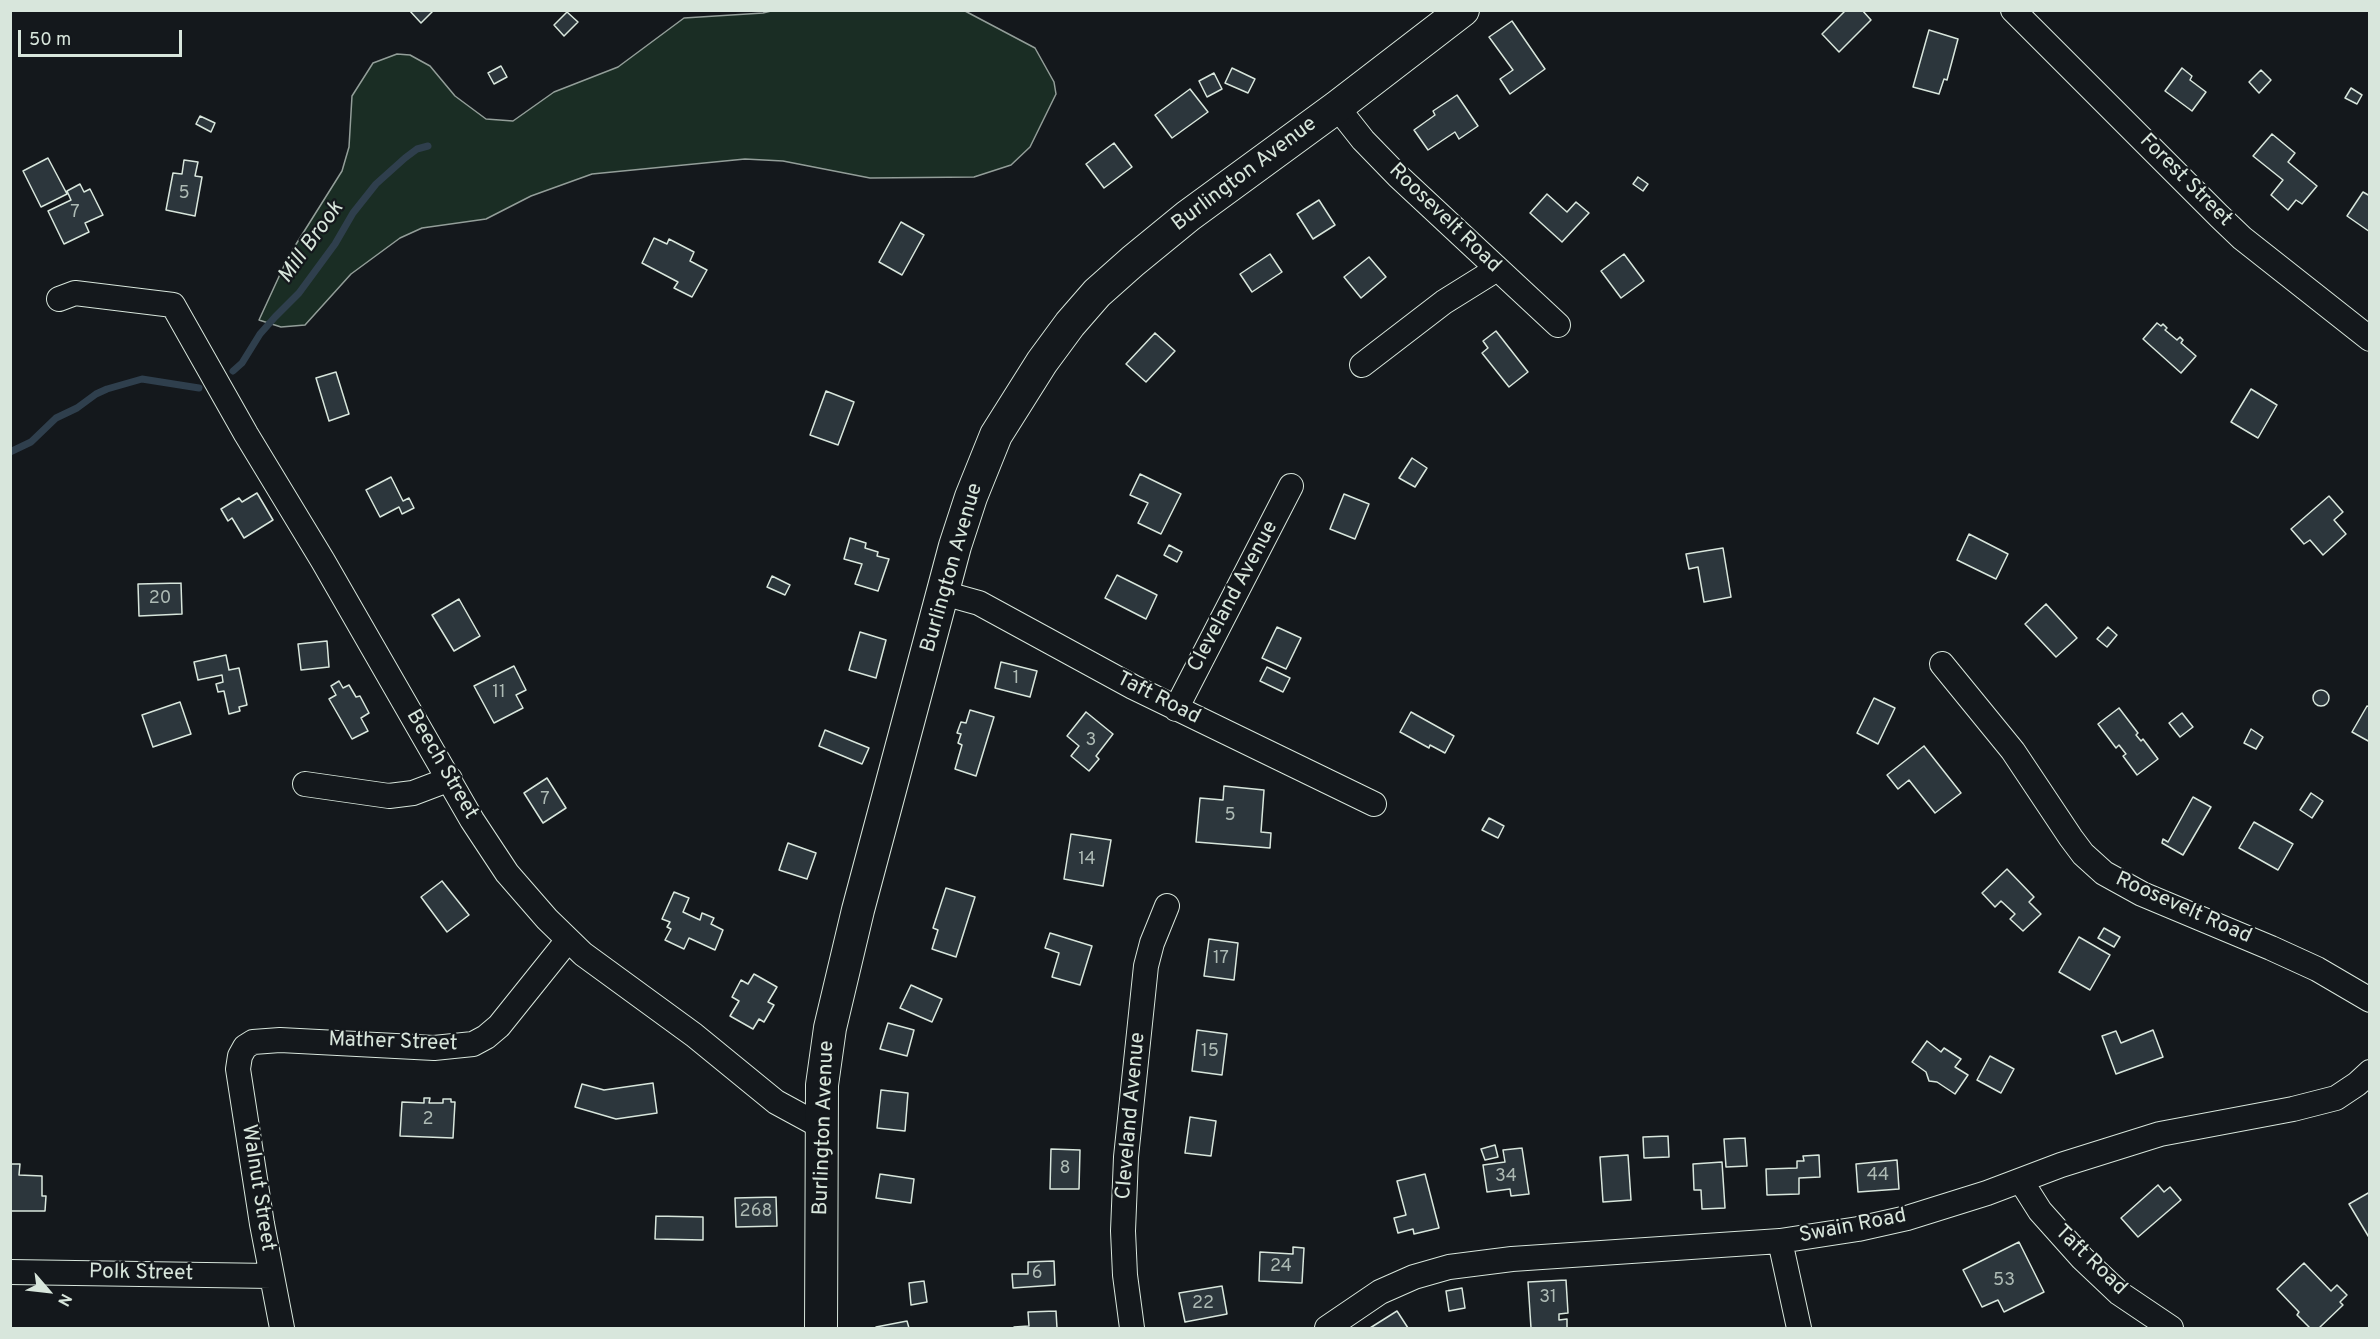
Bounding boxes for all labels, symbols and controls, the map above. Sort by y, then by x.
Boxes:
scale bar [21,18,184,56]
text: 50 m [29,29,71,52]
street label: Burlington Avenue [1168,112,1322,238]
street label: Forest Street [2133,129,2237,233]
street label: Roosevelt Road [1383,159,1505,279]
house number: 5 [178,183,190,205]
water label: Mill Brook [273,197,351,289]
house number: 7 [70,202,80,224]
street label: Burlington Avenue [917,480,989,656]
street label: Cleveland Avenue [1183,517,1285,677]
house number: 20 [149,588,171,610]
street label: Taft Road [1112,667,1204,731]
house number: 1 [1013,668,1019,690]
house number: 11 [492,682,506,704]
street label: Beech Street [399,706,483,824]
house number: 3 [1086,730,1096,752]
house number: 7 [540,789,550,811]
house number: 5 [1224,805,1236,827]
house number: 14 [1078,849,1096,871]
street label: Roosevelt Road [2111,868,2255,950]
house number: 17 [1213,948,1229,970]
street label: Mather Street [328,1028,458,1058]
street label: Cleveland Avenue [1112,1031,1152,1201]
street label: Burlington Avenue [809,1040,841,1216]
house number: 15 [1201,1041,1219,1063]
house number: 2 [422,1109,434,1131]
street label: Walnut Street [235,1123,279,1253]
house number: 8 [1060,1158,1070,1180]
house number: 44 [1867,1165,1889,1187]
house number: 34 [1495,1166,1517,1188]
house number: 268 [740,1201,772,1223]
street label: Swain Road [1797,1204,1909,1250]
street label: Taft Road [2049,1220,2131,1302]
house number: 24 [1270,1256,1292,1278]
street label: Polk Street [89,1260,193,1288]
north arrow [18,1261,78,1321]
house number: 6 [1032,1263,1042,1285]
house number: 53 [1993,1270,2015,1292]
house number: 31 [1539,1287,1557,1309]
text: N [52,1290,75,1309]
house number: 22 [1192,1293,1214,1315]

